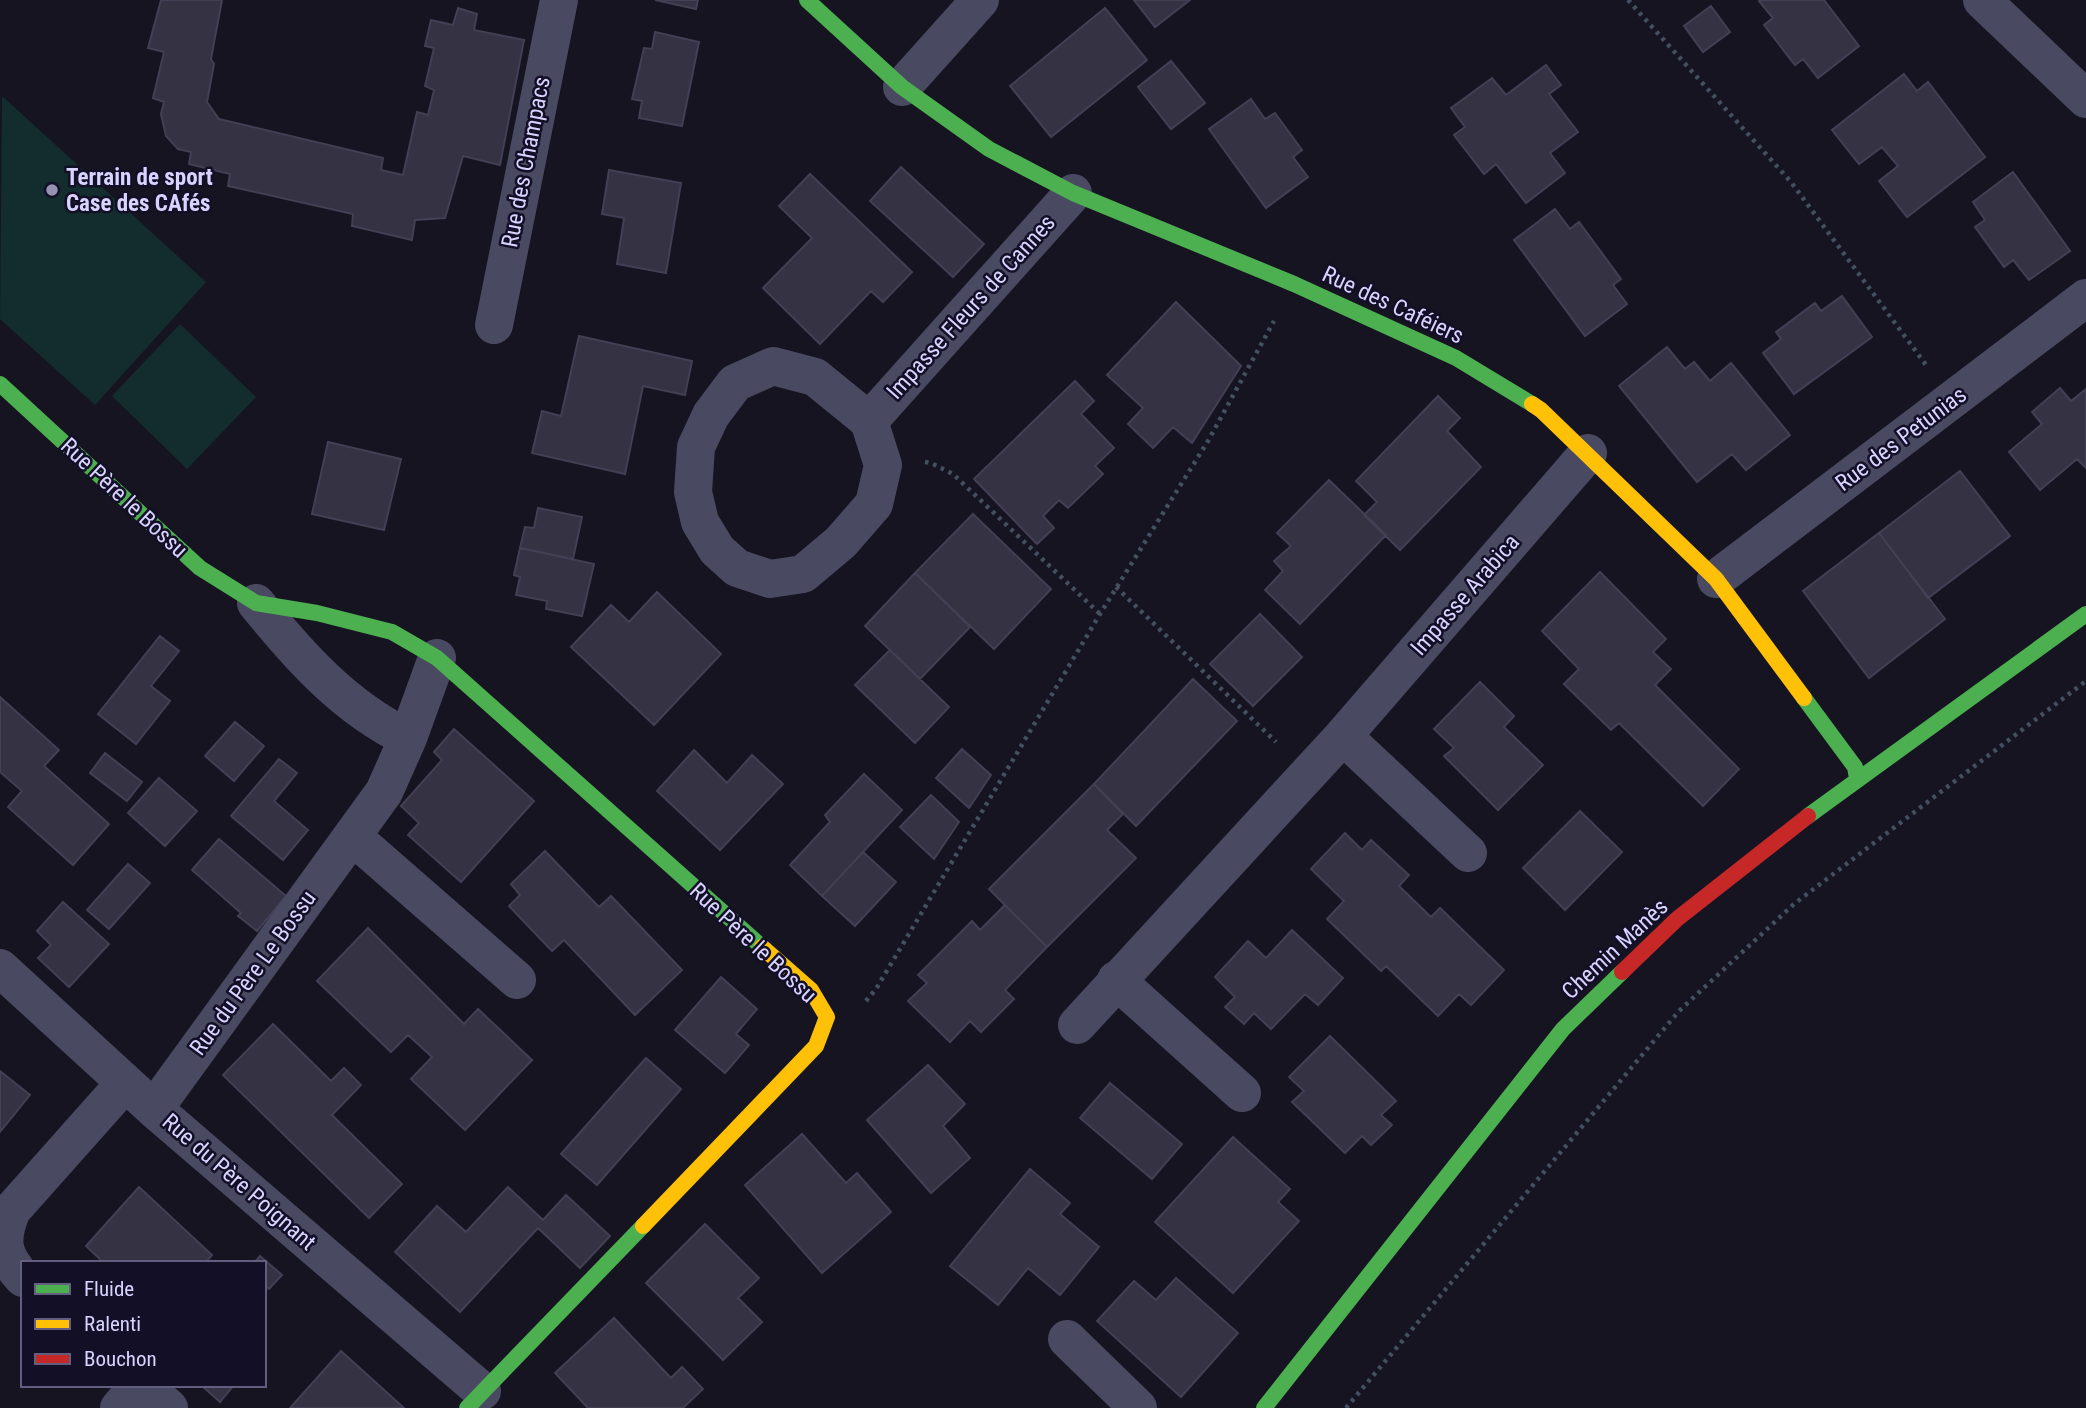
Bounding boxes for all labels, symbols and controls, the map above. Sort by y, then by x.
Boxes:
street label: Rue des Champacs [496,74,556,250]
place label: Terrain de sport Case des CAfés [66,164,213,217]
marker: Terrain de sport Case des CAfés [44,182,60,198]
street label: Impasse Fleurs de Cannes [881,209,1061,405]
street label: Rue des Caféiers [1318,260,1468,350]
street label: Rue des Petunias [1830,381,1972,497]
street label: Rue Père le Bossu [55,432,193,564]
street label: Impasse Arabica [1405,529,1525,661]
street label: Rue Père le Bossu [684,877,822,1009]
street label: Rue du Père Le Bossu [184,886,322,1060]
street label: Chemin Manès [1557,893,1673,1005]
street label: Rue du Père Poignant [157,1108,321,1256]
legend [21,1261,266,1387]
text: Fluide [84,1277,134,1301]
text: Ralenti [84,1312,141,1336]
text: Bouchon [84,1347,157,1371]

